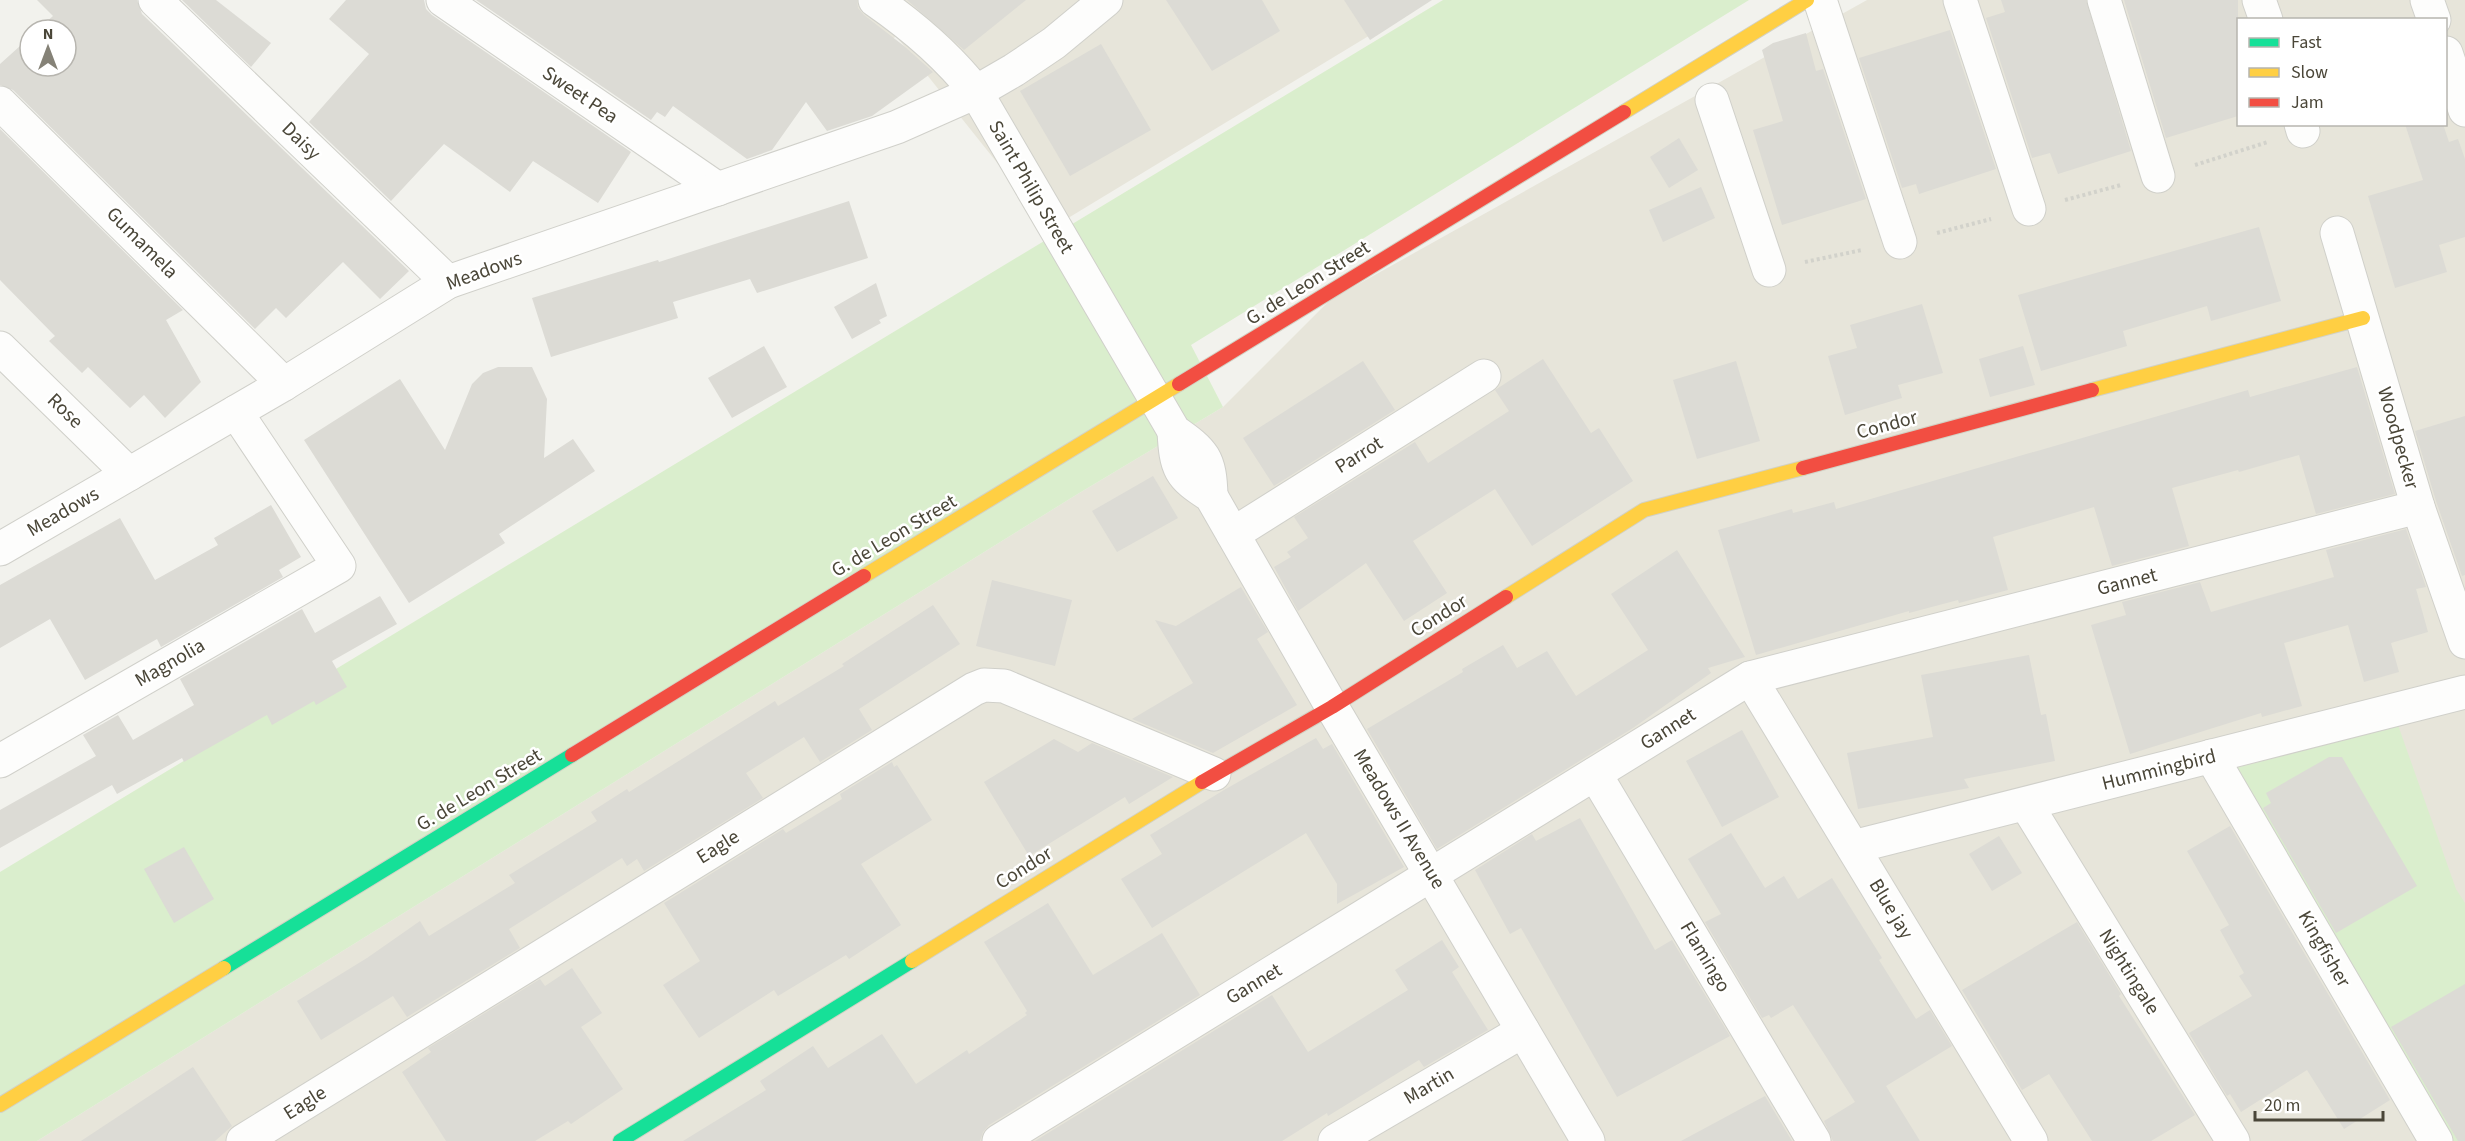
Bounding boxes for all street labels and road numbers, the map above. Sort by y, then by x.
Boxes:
street label: Sweet Pea [537,59,623,131]
street label: Daisy [275,115,327,167]
street label: Saint Philip Street [981,115,1081,259]
street label: Gumamela [100,201,184,285]
street label: G. de Leon Street [1241,233,1376,332]
street label: Meadows [442,244,526,298]
street label: Woodpecker [2370,384,2426,492]
street label: Rose [41,387,89,435]
street label: Condor [1853,403,1921,447]
street label: Parrot [1330,429,1388,481]
street label: Meadows [22,480,104,544]
street label: G. de Leon Street [826,487,962,584]
street label: Gannet [2094,561,2160,603]
street label: Condor [1405,588,1473,644]
street label: Magnolia [130,632,210,694]
street label: Gannet [1635,701,1701,757]
street label: G. de Leon Street [411,741,547,838]
street label: Hummingbird [2099,742,2219,798]
street label: Meadows II Avenue [1346,744,1452,894]
street label: Eagle [691,823,745,871]
street label: Condor [990,840,1058,896]
street label: Blue jay [1862,873,1920,945]
street label: Kingfisher [2291,905,2357,993]
street label: Flamingo [1673,916,1737,998]
street label: Nightingale [2092,924,2166,1020]
street label: Gannet [1221,956,1287,1012]
street label: Martin [1399,1060,1459,1112]
street label: Eagle [278,1079,332,1127]

